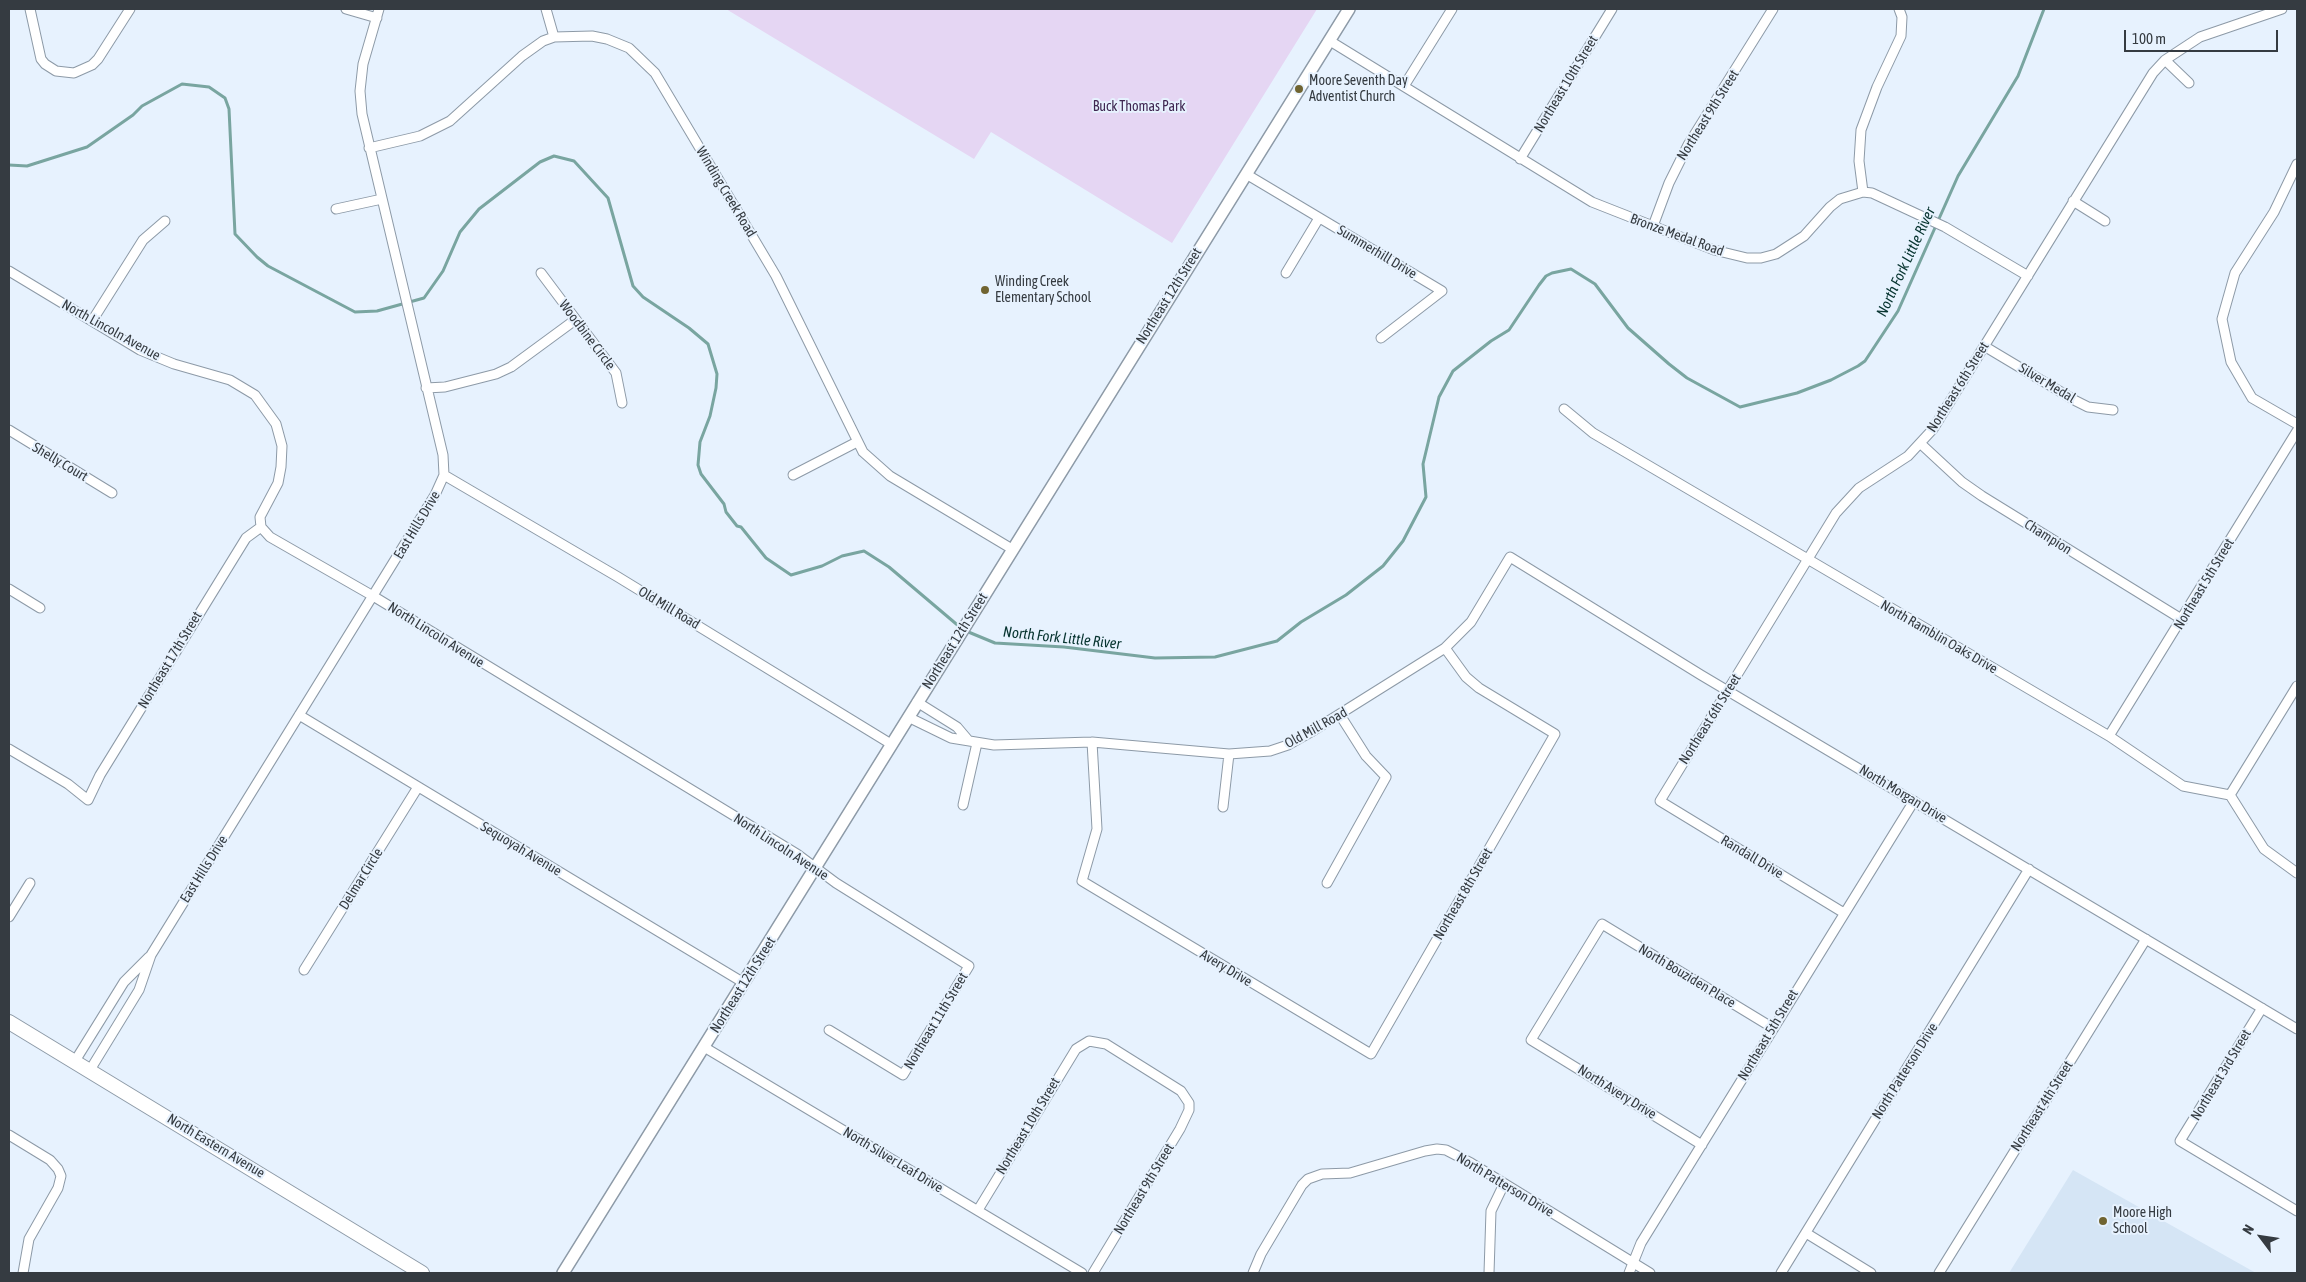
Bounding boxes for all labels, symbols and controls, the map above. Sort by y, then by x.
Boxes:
scale bar [2126,20,2280,52]
text: 100 m [2132,30,2166,47]
street label: Northeast 10th Street [1530,33,1602,135]
street label: Northeast 9th Street [1673,67,1743,163]
place label: Moore Seventh Day Adventist Church [1309,73,1408,105]
marker: Moore Seventh Day Adventist Church [1293,83,1305,95]
park label: Buck Thomas Park [1093,99,1185,115]
street label: Winding Creek Road [692,144,760,240]
water label: North Fork Little River [1873,205,1939,319]
street label: Bronze Medal Road [1628,210,1726,260]
street label: Summerhill Drive [1334,222,1420,282]
street label: Northeast 12th Street [1133,245,1205,347]
place label: Winding Creek Elementary School [995,274,1091,306]
marker: Winding Creek Elementary School [979,284,991,296]
street label: North Lincoln Avenue [59,296,163,364]
street label: Woodbine Circle [555,297,619,373]
street label: Northeast 6th Street [1923,339,1993,435]
street label: Silver Medal [2016,360,2078,406]
street label: Shelly Court [29,439,91,485]
street label: East Hills Drive [390,488,444,562]
street label: Champion [2021,516,2075,558]
street label: Northeast 5th Street [2170,535,2238,633]
street label: Old Mill Road [635,583,703,633]
street label: Northeast 12th Street [919,590,991,692]
street label: North Ramblin Oaks Drive [1878,597,2000,677]
street label: North Lincoln Avenue [385,599,487,671]
street label: Northeast 17th Street [134,609,206,711]
water label: North Fork Little River [1002,623,1122,653]
street label: Northeast 6th Street [1675,671,1745,767]
street label: Old Mill Road [1282,704,1350,752]
street label: North Morgan Drive [1856,761,1950,827]
street label: North Lincoln Avenue [730,810,832,884]
street label: Sequoyah Avenue [477,818,565,880]
street label: East Hills Drive [177,832,231,906]
street label: Randall Drive [1718,832,1786,882]
street label: Delmar Circle [336,845,386,913]
street label: Northeast 8th Street [1430,845,1496,943]
street label: Northeast 12th Street [707,934,779,1036]
street label: North Bouziden Place [1635,940,1739,1012]
street label: Avery Drive [1197,946,1255,990]
street label: Northeast 11th Street [900,970,972,1072]
street label: Northeast 5th Street [1734,986,1802,1084]
street label: North Patterson Drive [1869,1020,1941,1122]
street label: Northeast 3rd Street [2187,1026,2255,1124]
street label: Northeast 4th Street [2007,1058,2077,1154]
street label: North Avery Drive [1575,1061,1659,1123]
street label: Northeast 10th Street [992,1075,1064,1177]
street label: North Eastern Avenue [164,1110,268,1182]
street label: North Silver Leaf Drive [840,1124,946,1196]
street label: Northeast 9th Street [1110,1140,1178,1238]
street label: North Patterson Drive [1453,1149,1557,1221]
place label: Moore High School [2113,1205,2172,1238]
north arrow [2236,1212,2286,1262]
marker: Moore High School [2097,1215,2109,1227]
text: N [2239,1222,2257,1237]

